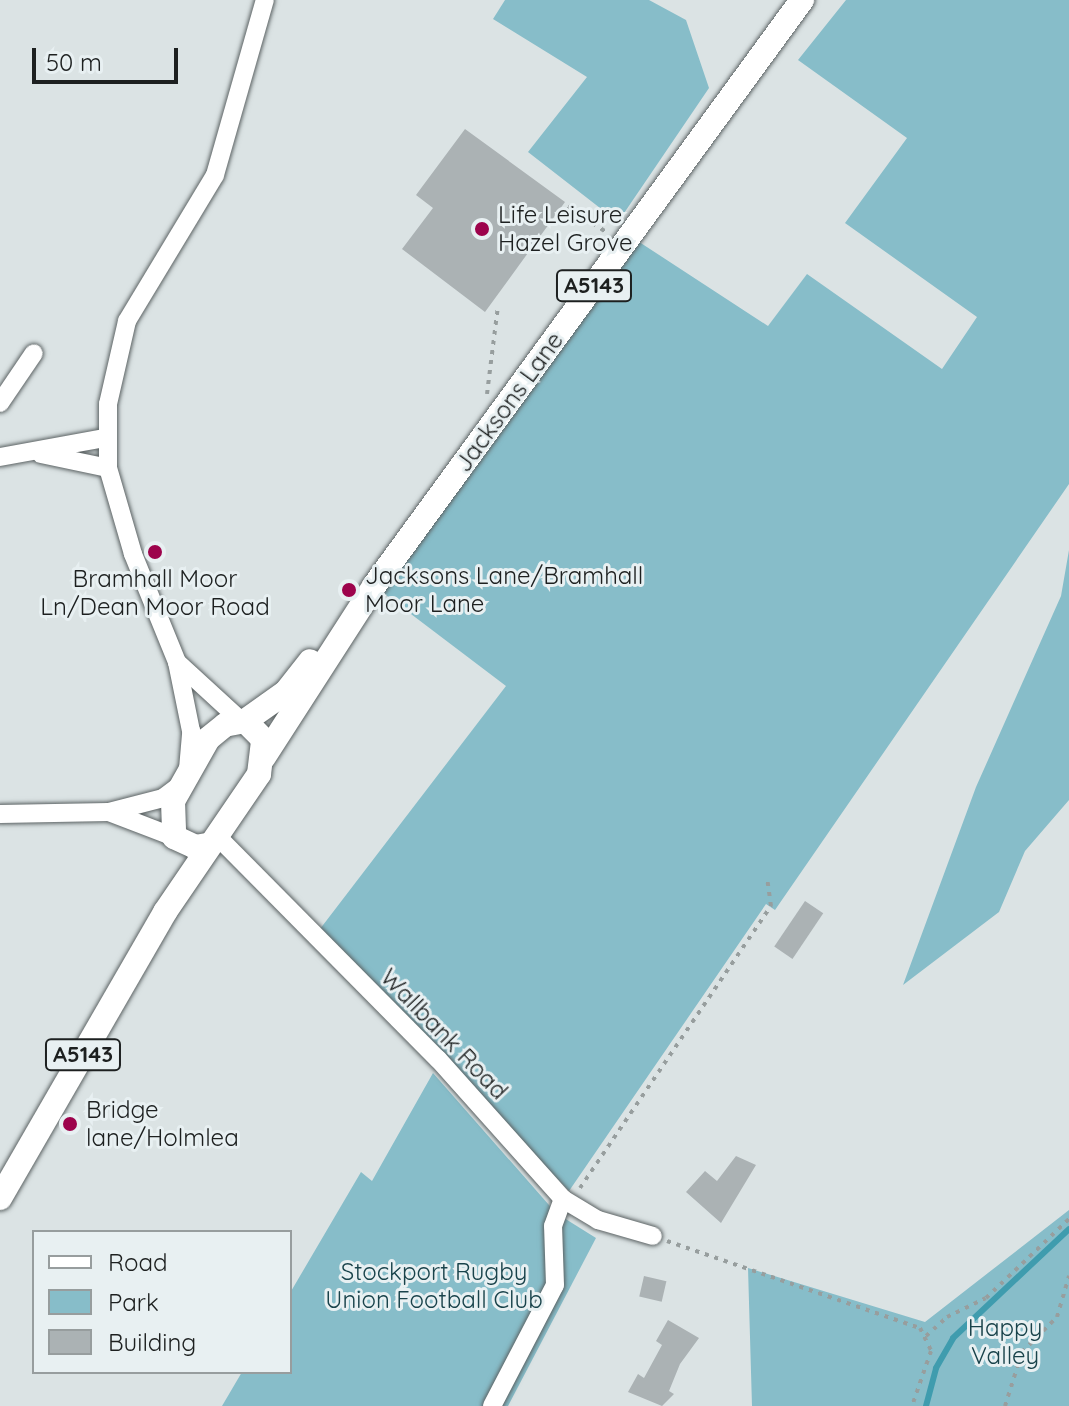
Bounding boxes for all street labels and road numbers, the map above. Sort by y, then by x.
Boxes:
road number: A5143 [554,268,634,304]
street label: Jacksons Lane [449,327,569,477]
street label: Wallbank Road [374,963,514,1105]
road number: A5143 [43,1037,123,1073]

